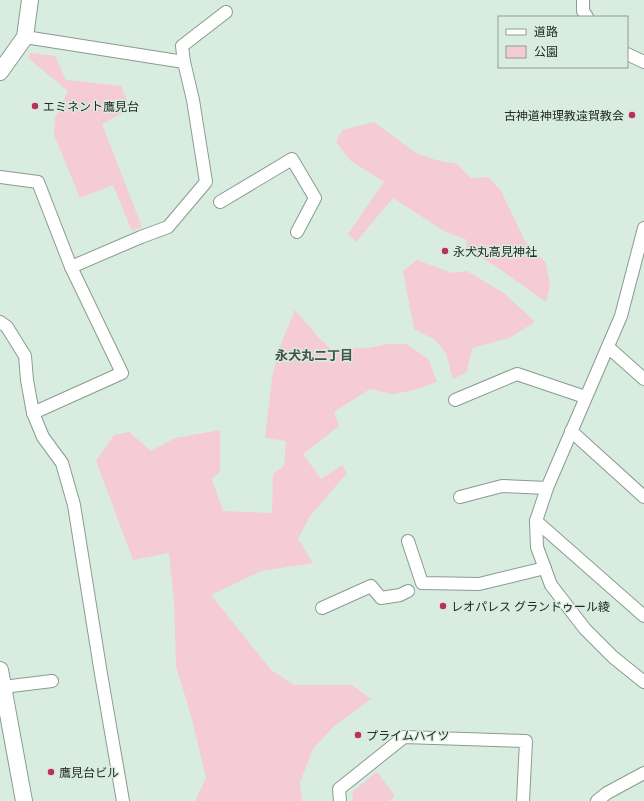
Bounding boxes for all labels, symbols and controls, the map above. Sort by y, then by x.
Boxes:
legend [498,16,628,68]
text: 道路 [534,24,558,39]
text: 公園 [534,44,558,59]
place label: エミネント鷹見台 [43,99,139,114]
marker: エミネント鷹見台 [30,101,40,111]
place label: 古神道神理教遠賀教会 [504,108,624,123]
marker: 古神道神理教遠賀教会 [627,110,637,120]
place label: 永犬丸高見神社 [453,244,537,259]
marker: 永犬丸高見神社 [440,246,450,256]
district label: 永犬丸二丁目 [275,346,353,364]
place label: レオパレス グランドゥール綾 [451,599,610,614]
marker: レオパレス グランドゥール綾 [438,601,448,611]
place label: プライムハイツ [366,728,450,743]
marker: プライムハイツ [353,730,363,740]
place label: 鷹見台ビル [59,765,119,780]
marker: 鷹見台ビル [46,767,56,777]

